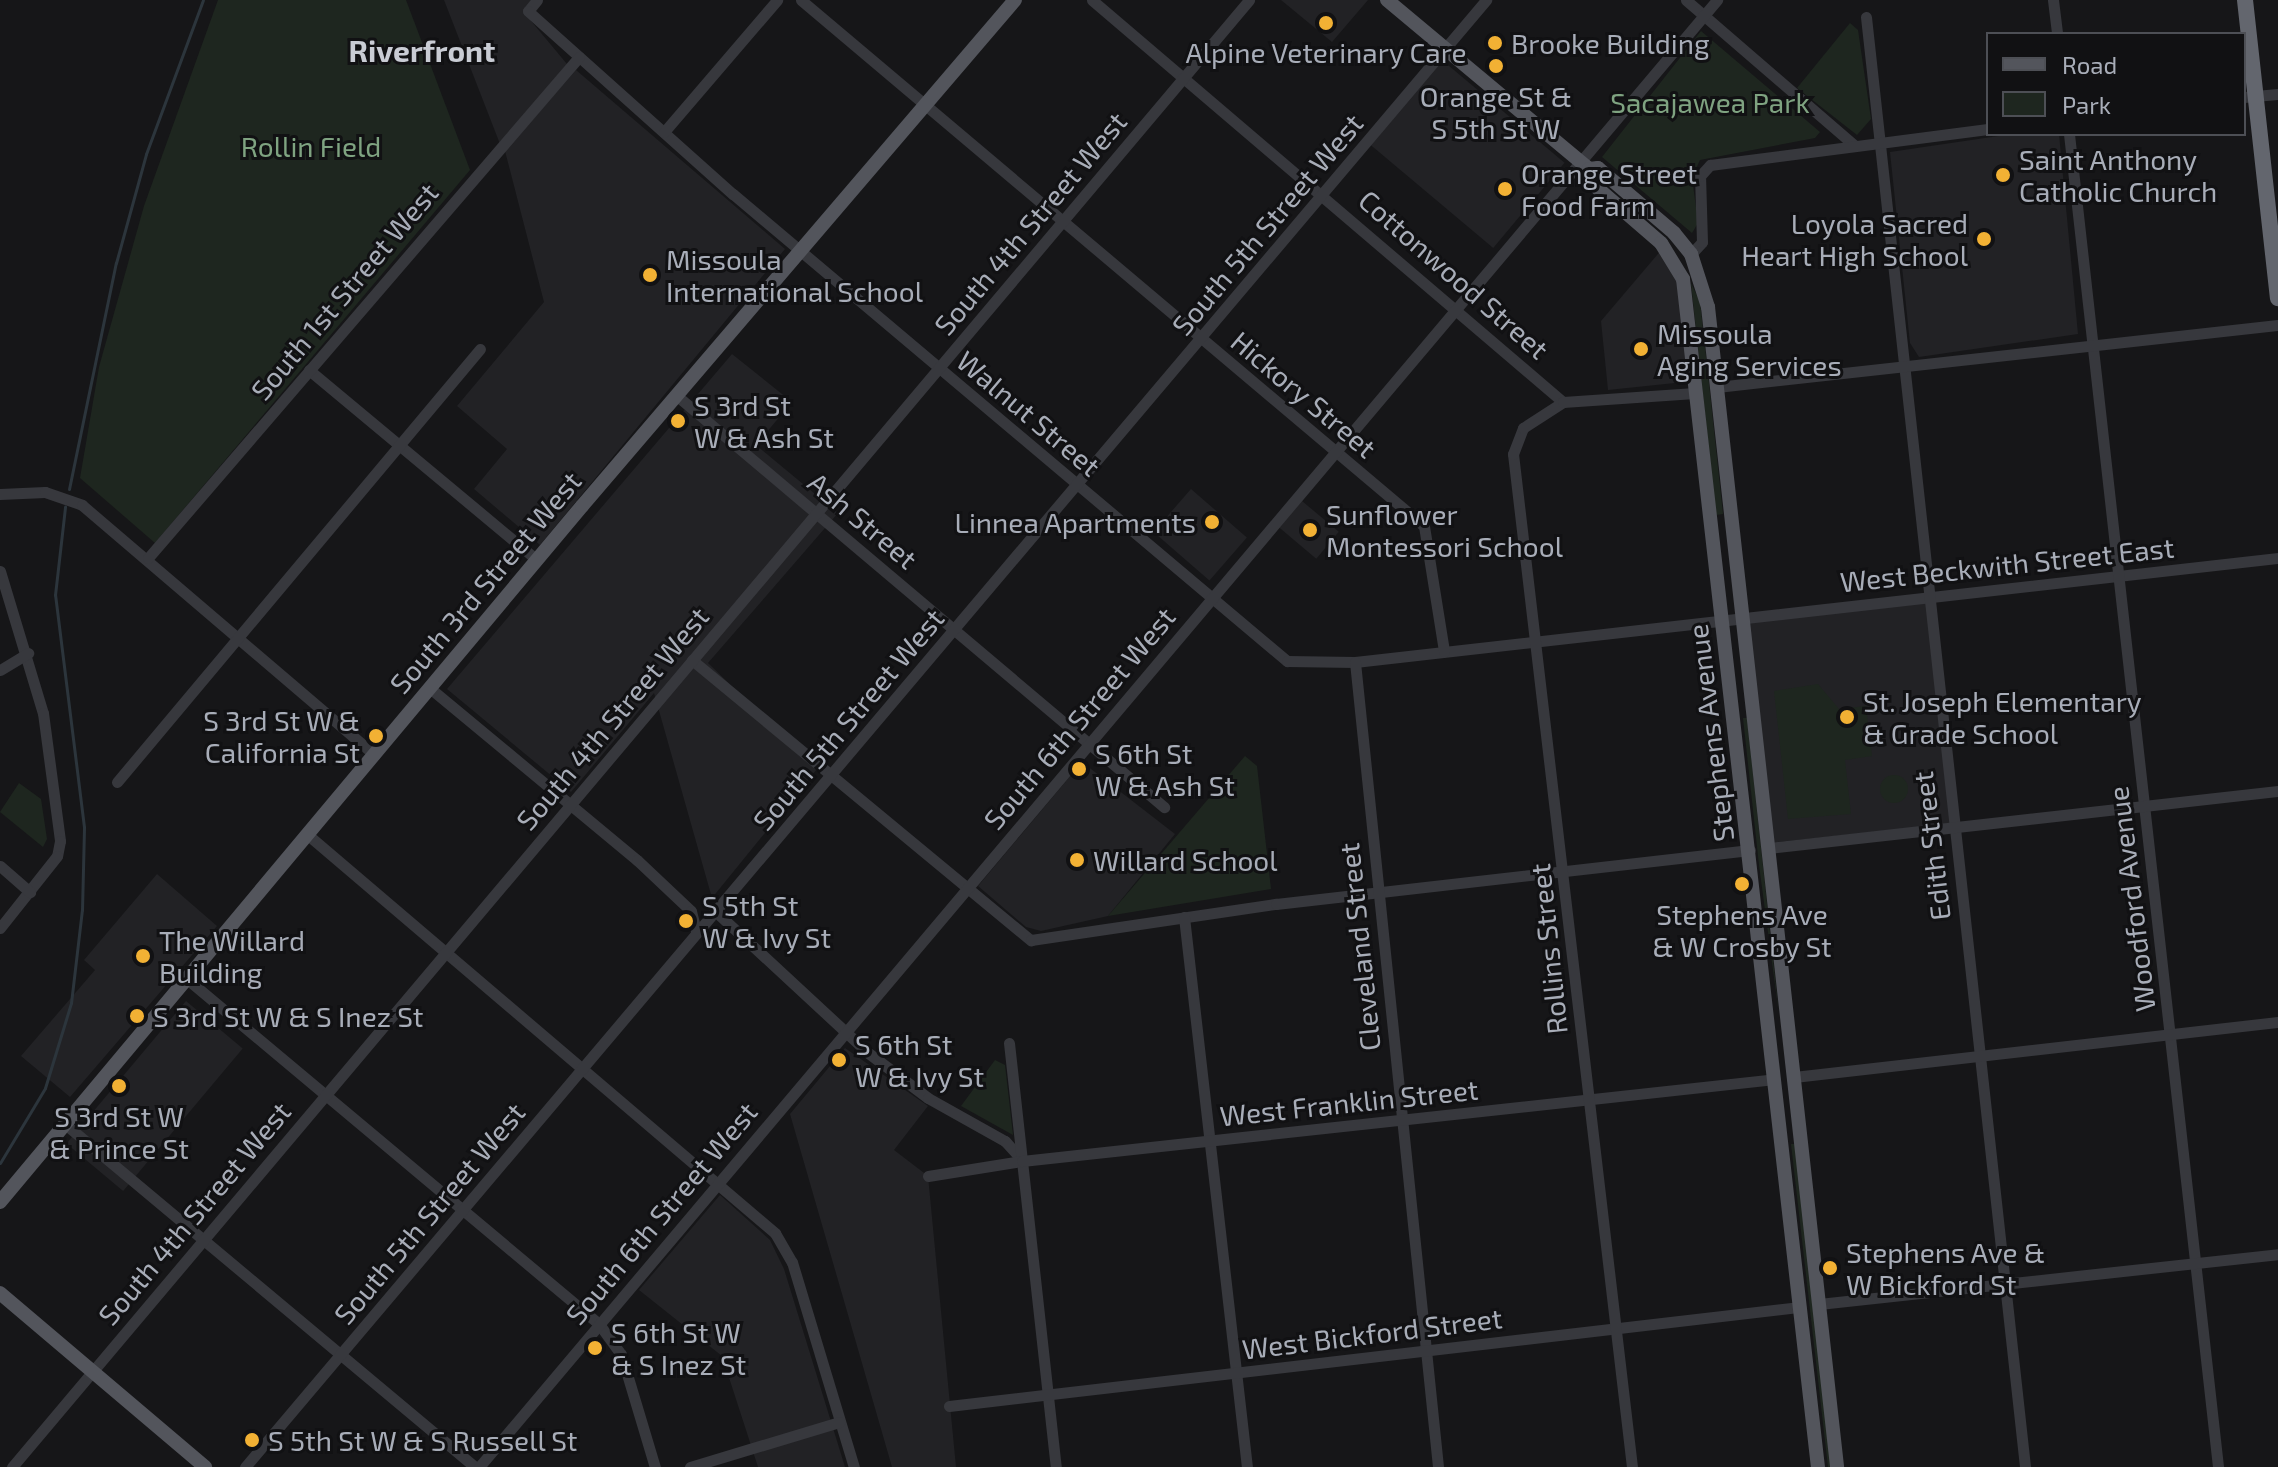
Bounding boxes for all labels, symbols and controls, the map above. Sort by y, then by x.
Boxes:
marker: Alpine Veterinary Care [1317,14,1335,32]
place label: Brooke Building [1511,26,1710,60]
district label: Riverfront [349,32,495,68]
legend [1986,32,2246,136]
marker: Brooke Building [1486,34,1504,52]
place label: Alpine Veterinary Care [1185,35,1467,69]
text: Road [2062,50,2117,79]
marker: Orange St & S 5th St W [1487,57,1505,75]
place label: Orange St & S 5th St W [1420,79,1572,145]
park label: Sacajawea Park [1610,85,1810,119]
text: Park [2062,90,2111,119]
street label: South 4th Street West [927,105,1133,341]
street label: South 5th Street West [1164,106,1370,342]
park label: Rollin Field [241,129,381,163]
place label: Saint Anthony Catholic Church [2019,142,2217,208]
place label: Orange Street Food Farm [1521,156,1697,222]
marker: Saint Anthony Catholic Church [1994,166,2012,184]
street label: South 1st Street West [243,176,445,406]
marker: Orange Street Food Farm [1496,180,1514,198]
street label: Cottonwood Street [1352,183,1556,365]
place label: Loyola Sacred Heart High School [1741,206,1968,272]
marker: Loyola Sacred Heart High School [1975,230,1993,248]
place label: Missoula International School [666,242,924,308]
marker: Missoula International School [641,266,659,284]
place label: Missoula Aging Services [1657,316,1842,382]
street label: Hickory Street [1225,324,1383,464]
marker: Missoula Aging Services [1632,340,1650,358]
street label: Walnut Street [950,343,1108,483]
place label: S 3rd St W & Ash St [694,388,835,454]
marker: S 3rd St W & Ash St [669,412,687,430]
street label: South 3rd Street West [382,464,588,700]
street label: Ash Street [802,465,924,575]
place label: Sunflower Montessori School [1326,497,1563,563]
place label: Linnea Apartments [954,505,1196,539]
marker: Linnea Apartments [1203,513,1221,531]
marker: Sunflower Montessori School [1301,521,1319,539]
street label: West Beckwith Street East [1838,530,2176,598]
street label: South 4th Street West [509,600,715,836]
street label: South 6th Street West [976,600,1182,836]
street label: South 5th Street West [745,601,951,837]
street label: Stephens Avenue [1680,622,1740,844]
place label: St. Joseph Elementary & Grade School [1863,684,2142,750]
place label: S 3rd St W & California St [202,703,360,769]
marker: St. Joseph Elementary & Grade School [1838,708,1856,726]
marker: S 3rd St W & California St [367,727,385,745]
place label: S 6th St W & Ash St [1095,736,1236,802]
marker: S 6th St W & Ash St [1070,760,1088,778]
street label: Edith Street [1905,770,1957,922]
street label: Woodford Avenue [2100,784,2162,1014]
street label: Cleveland Street [1331,841,1387,1053]
place label: Willard School [1093,843,1278,877]
marker: Willard School [1068,851,1086,869]
street label: Rollins Street [1522,862,1574,1036]
marker: Stephens Ave & W Crosby St [1733,875,1751,893]
place label: S 5th St W & Ivy St [702,888,832,954]
place label: Stephens Ave & W Crosby St [1652,897,1832,963]
marker: S 5th St W & Ivy St [677,912,695,930]
place label: The Willard Building [159,923,305,989]
marker: The Willard Building [134,947,152,965]
place label: S 3rd St W & S Inez St [153,999,424,1033]
marker: S 3rd St W & S Inez St [128,1007,146,1025]
place label: S 6th St W & Ivy St [855,1027,985,1093]
marker: S 6th St W & Ivy St [830,1051,848,1069]
street label: West Franklin Street [1218,1072,1480,1132]
marker: S 3rd St W & Prince St [110,1077,128,1095]
street label: South 4th Street West [91,1095,297,1331]
street label: South 5th Street West [326,1095,532,1331]
street label: South 6th Street West [558,1095,764,1331]
place label: S 3rd St W & Prince St [49,1099,189,1165]
place label: Stephens Ave & W Bickford St [1846,1235,2046,1301]
marker: Stephens Ave & W Bickford St [1821,1259,1839,1277]
street label: West Bickford Street [1240,1300,1504,1366]
place label: S 6th St W & S Inez St [611,1315,746,1381]
marker: S 6th St W & S Inez St [586,1339,604,1357]
place label: S 5th St W & S Russell St [268,1423,579,1457]
marker: S 5th St W & S Russell St [243,1431,261,1449]

